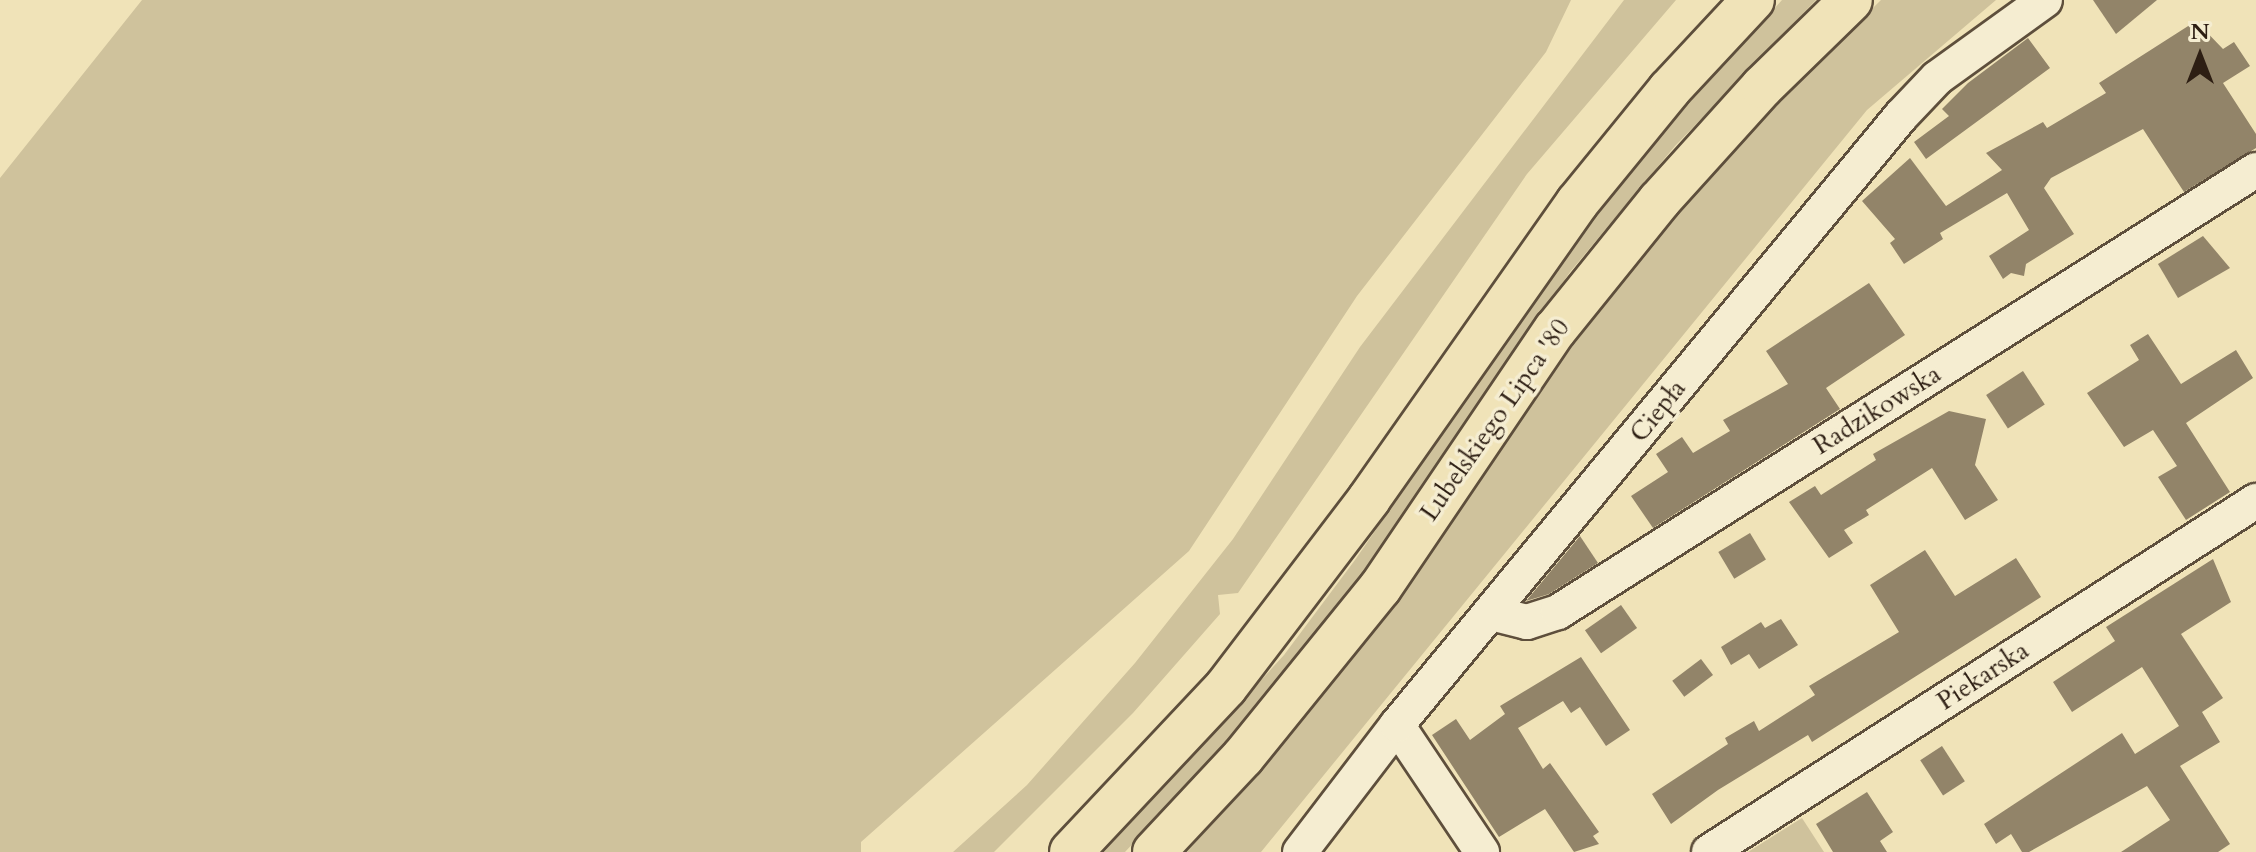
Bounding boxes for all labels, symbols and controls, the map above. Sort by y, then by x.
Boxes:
north arrow [2160,16,2240,96]
text: N [2190,17,2210,47]
street label: Lubelskiego Lipca '80 [1414,313,1576,527]
street label: Radzikowska [1807,358,1947,462]
street label: Ciepła [1623,373,1693,449]
street label: Piekarska [1931,635,2035,717]

